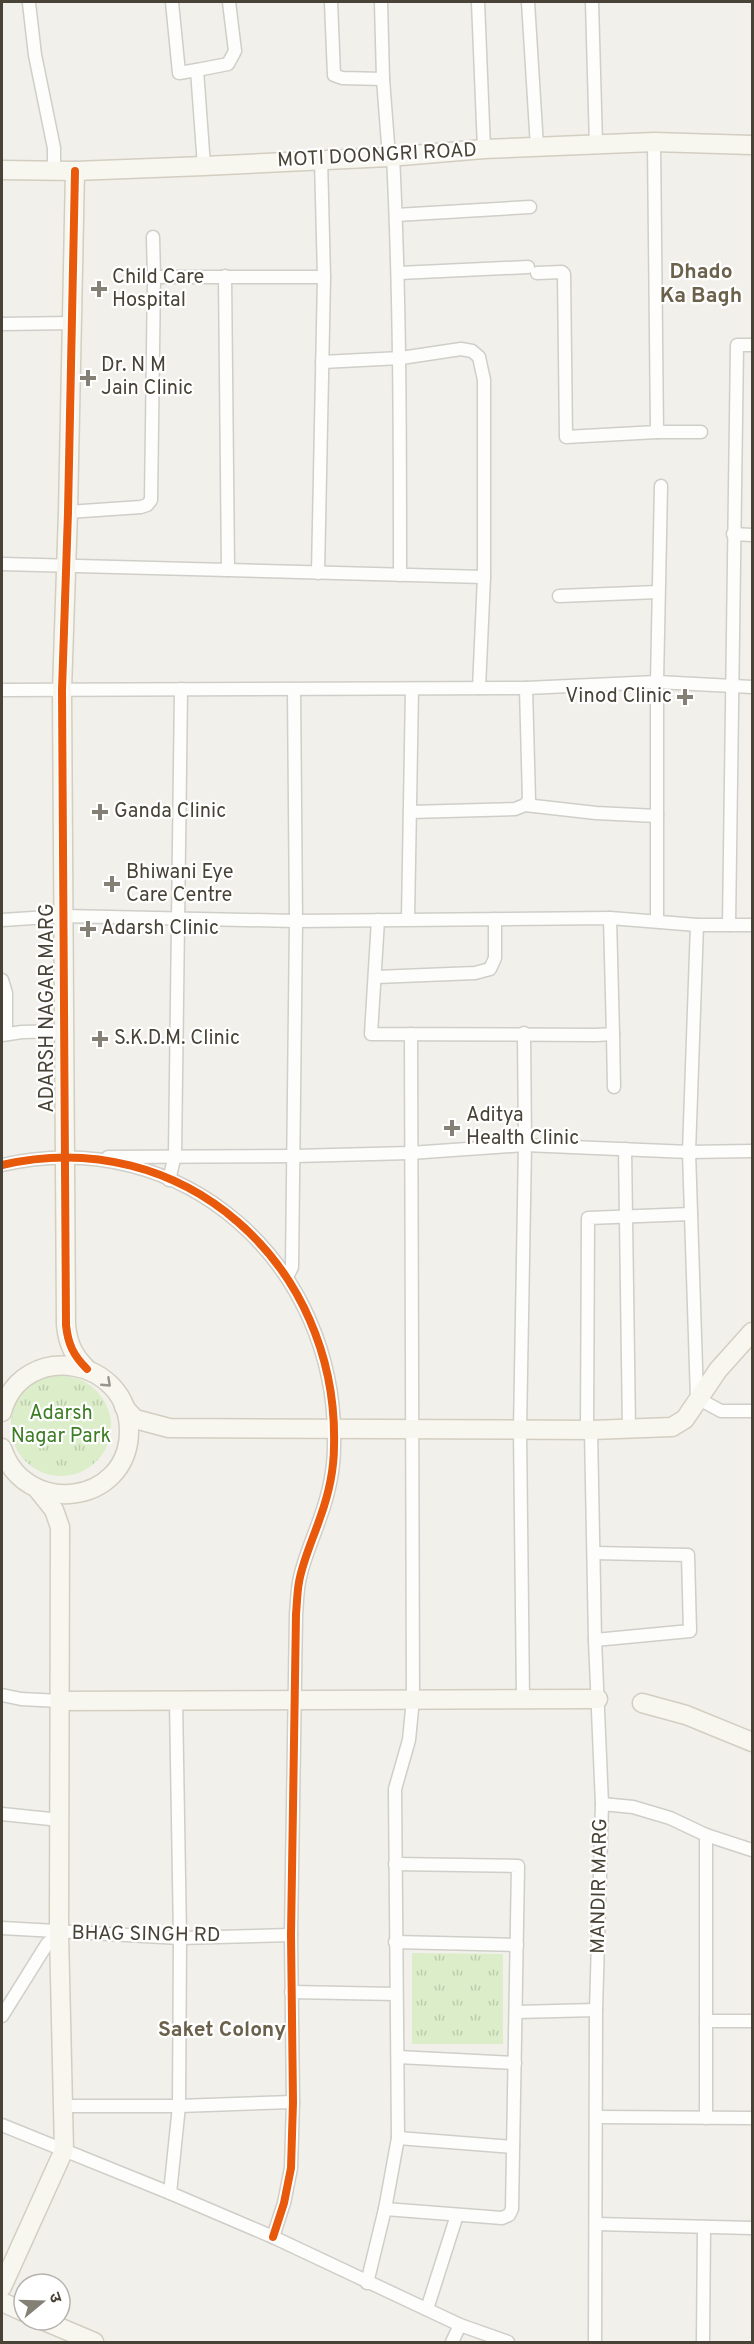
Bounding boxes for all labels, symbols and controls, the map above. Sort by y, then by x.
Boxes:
street label: MOTI DOONGRI ROAD [277,138,477,174]
district label: Dhado Ka Bagh [660,259,742,310]
place label: Child Care Hospital [112,265,204,314]
marker: Child Care Hospital [90,280,108,298]
place label: Dr. N M Jain Clinic [101,353,193,402]
marker: Dr. N M Jain Clinic [79,369,97,387]
place label: Vinod Clinic [565,684,672,710]
marker: Vinod Clinic [676,688,694,706]
place label: Ganda Clinic [114,799,226,825]
marker: Ganda Clinic [91,803,109,821]
place label: Bhiwani Eye Care Centre [126,860,234,909]
marker: Bhiwani Eye Care Centre [103,875,121,893]
street label: ADARSH NAGAR MARG [35,903,61,1113]
place label: Adarsh Clinic [101,916,219,942]
marker: Adarsh Clinic [79,920,97,938]
place label: S.K.D.M. Clinic [114,1026,240,1052]
marker: S.K.D.M. Clinic [91,1030,109,1048]
place label: Aditya Health Clinic [466,1103,579,1152]
marker: Aditya Health Clinic [443,1119,461,1137]
one-way arrow [100,1376,111,1387]
park label: Adarsh Nagar Park [11,1401,111,1450]
street label: MANDIR MARG [586,1818,614,1954]
street label: BHAG SINGH RD [71,1921,221,1949]
district label: Saket Colony [158,2017,286,2044]
north arrow [12,2272,72,2332]
text: उ [43,2290,65,2306]

